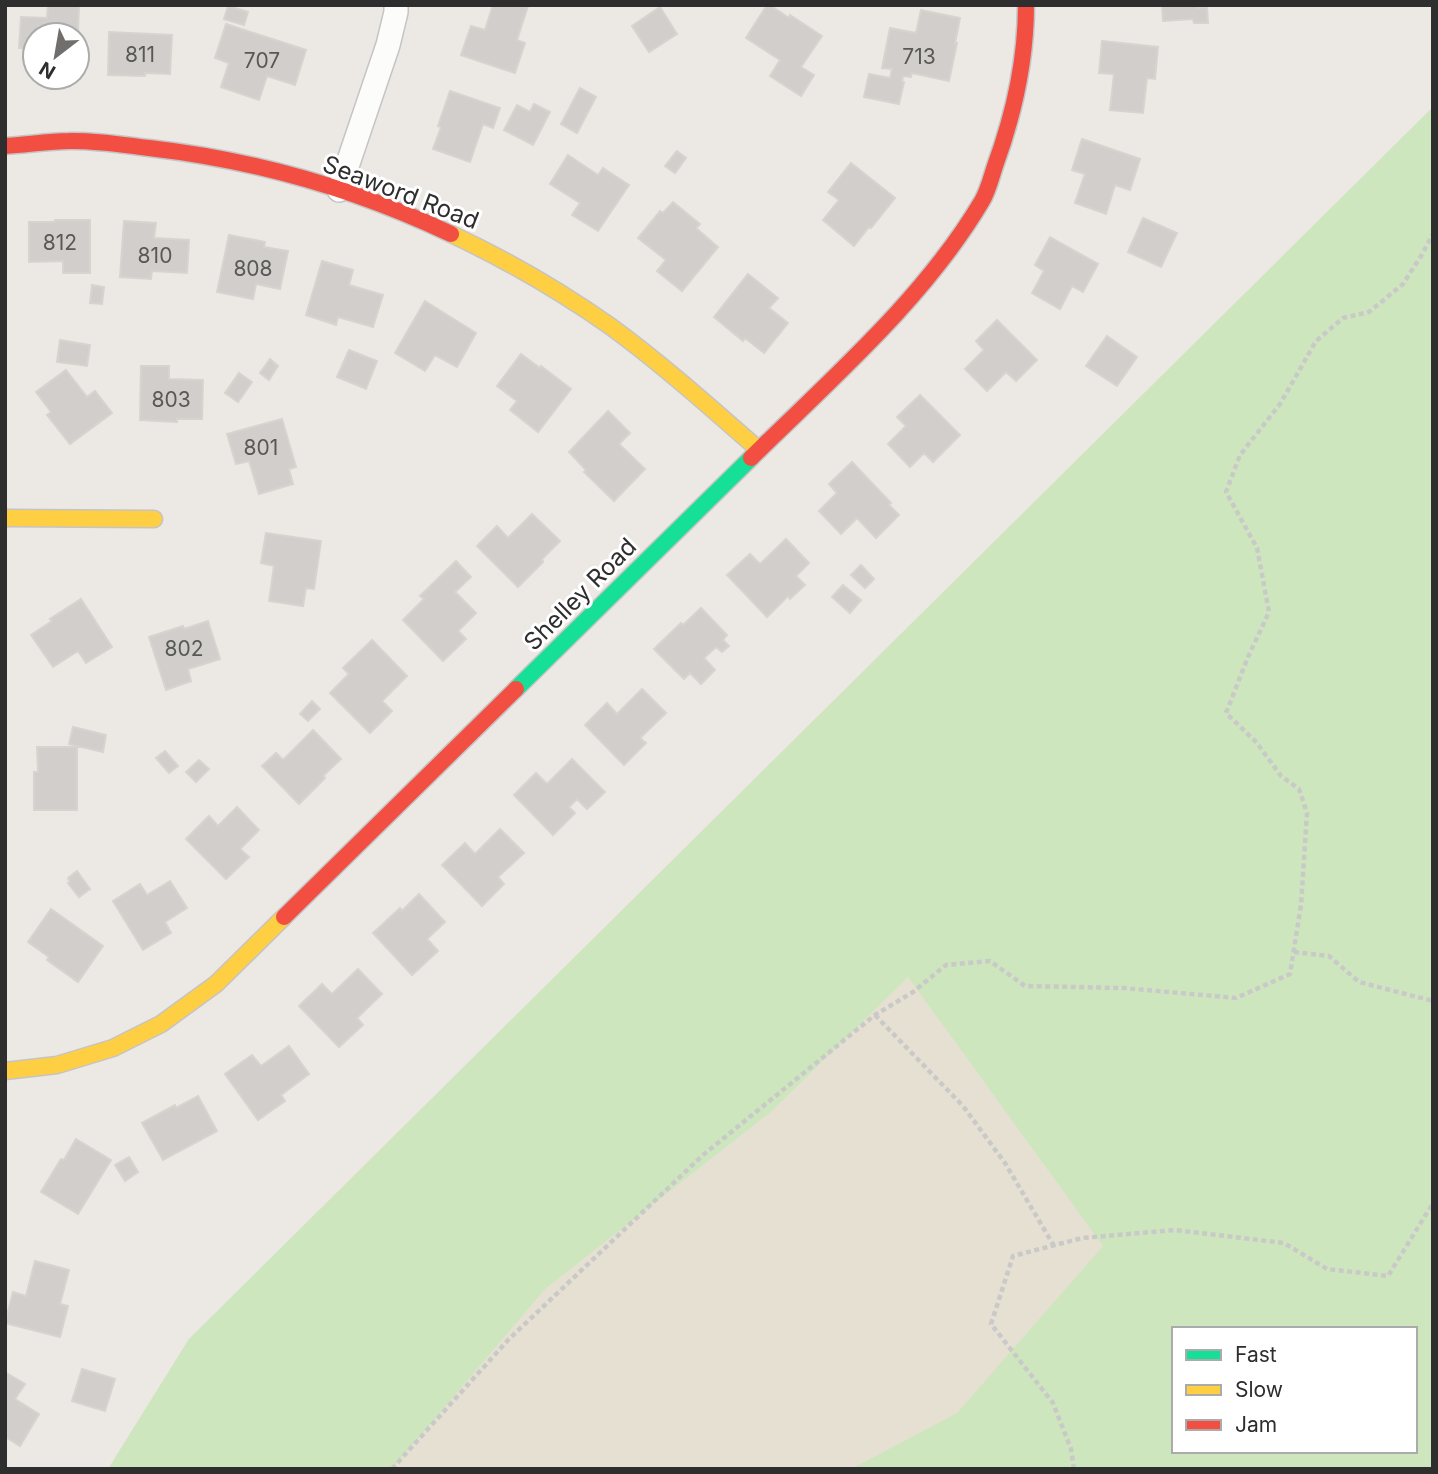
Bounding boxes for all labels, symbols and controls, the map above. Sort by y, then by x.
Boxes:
north arrow [21,21,91,91]
house number: 811 [125,42,155,67]
house number: 713 [902,44,936,69]
house number: 707 [244,48,280,73]
text: N [35,57,60,84]
street label: Seaword Road [319,149,483,235]
house number: 812 [43,230,77,255]
house number: 810 [138,243,172,268]
house number: 808 [233,256,273,281]
house number: 803 [151,387,191,412]
house number: 801 [244,435,278,460]
street label: Shelley Road [518,532,642,656]
house number: 802 [164,636,204,661]
legend [1172,1327,1417,1453]
text: Fast [1235,1342,1277,1367]
text: Slow [1235,1377,1283,1402]
text: Jam [1235,1412,1277,1437]

